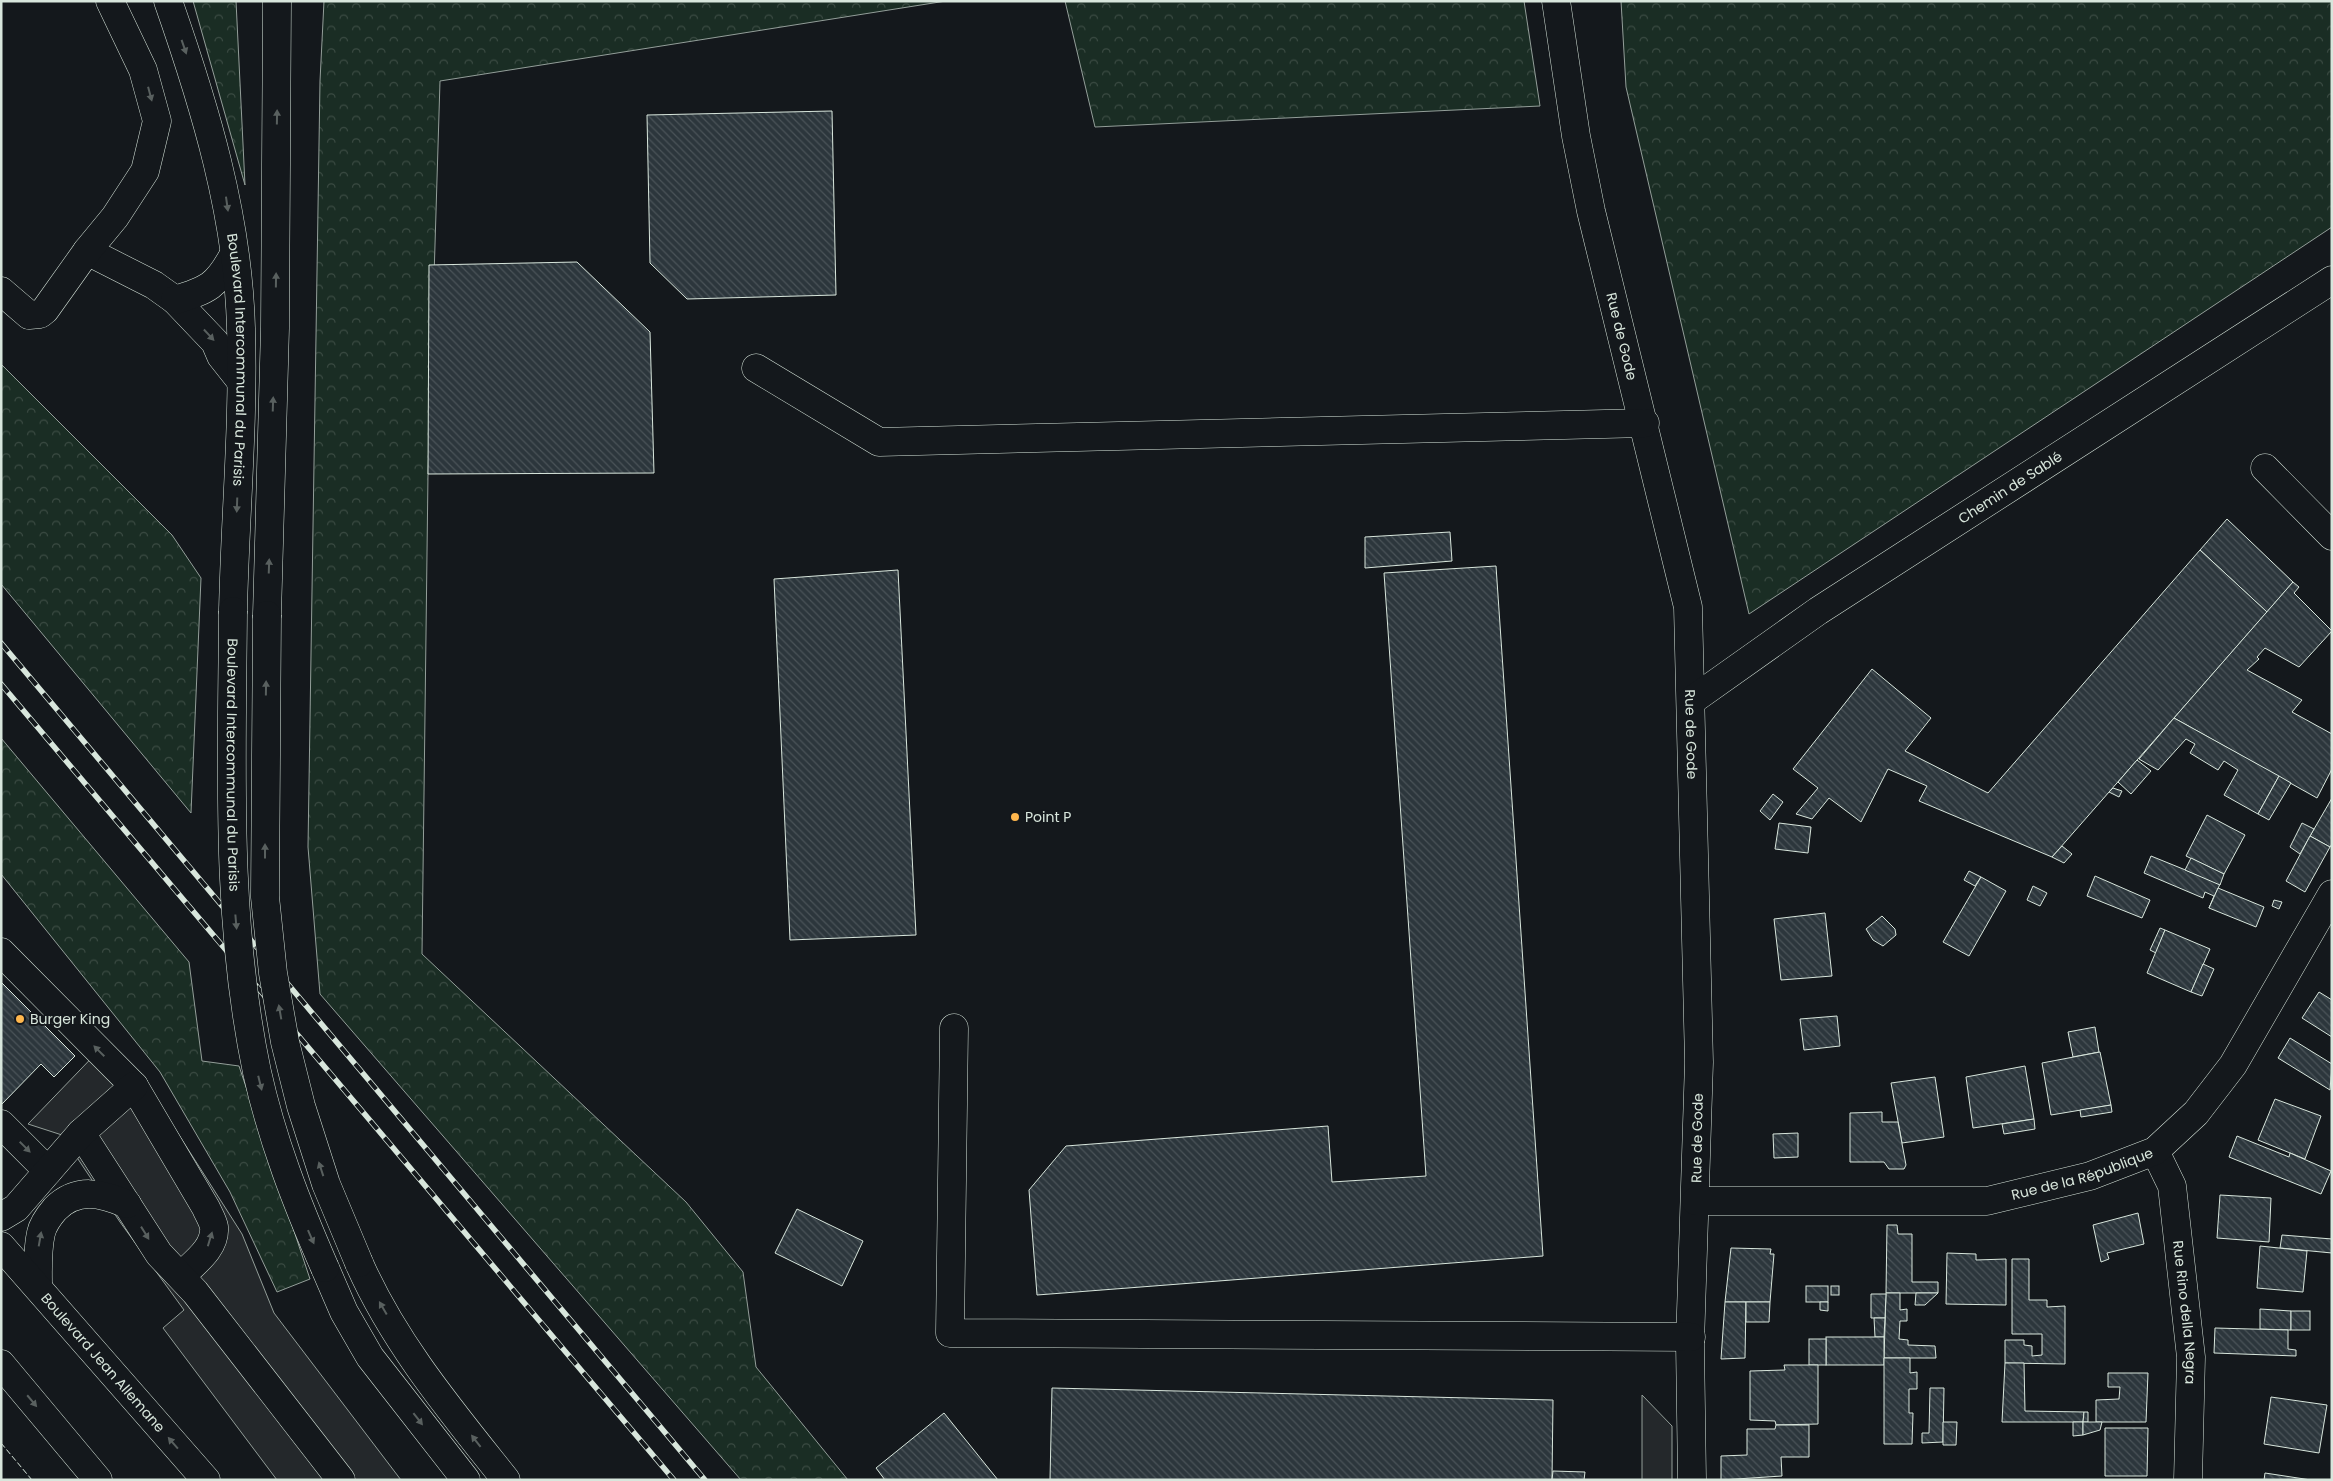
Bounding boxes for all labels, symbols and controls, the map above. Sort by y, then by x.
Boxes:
one-way arrow [181,40,188,55]
one-way arrow [146,87,154,102]
one-way arrow [273,109,281,125]
one-way arrow [223,196,231,212]
street label: Boulevard Intercommunal du Parisis [222,232,252,487]
one-way arrow [272,271,280,287]
street label: Rue de Gode [1601,290,1642,383]
one-way arrow [203,328,215,340]
one-way arrow [269,395,277,411]
street label: Chemin de Sablé [1954,446,2066,528]
one-way arrow [233,498,241,514]
one-way arrow [265,558,273,574]
street label: Boulevard Intercommunal du Parisis [222,638,245,892]
one-way arrow [262,680,270,696]
street label: Rue de Gode [1680,689,1702,780]
place label: Point P [1025,807,1071,827]
marker: Point P [1009,811,1021,823]
one-way arrow [261,842,269,858]
one-way arrow [233,914,241,930]
one-way arrow [275,1004,283,1020]
place label: Burger King [30,1009,110,1029]
marker: Burger King [14,1013,26,1025]
one-way arrow [94,1045,106,1057]
one-way arrow [256,1075,264,1090]
street label: Rue de Gode [1686,1093,1708,1183]
one-way arrow [18,1141,30,1153]
street label: Rue de la République [2009,1143,2156,1205]
one-way arrow [317,1161,325,1176]
one-way arrow [141,1226,150,1240]
one-way arrow [37,1230,45,1246]
one-way arrow [308,1230,316,1244]
one-way arrow [207,1231,215,1246]
street label: Rue Rino della Negra [2168,1239,2201,1385]
street label: Boulevard Jean Allemane [37,1289,170,1437]
one-way arrow [379,1301,387,1316]
one-way arrow [27,1395,38,1408]
one-way arrow [412,1412,423,1425]
one-way arrow [471,1434,481,1448]
one-way arrow [168,1437,179,1450]

